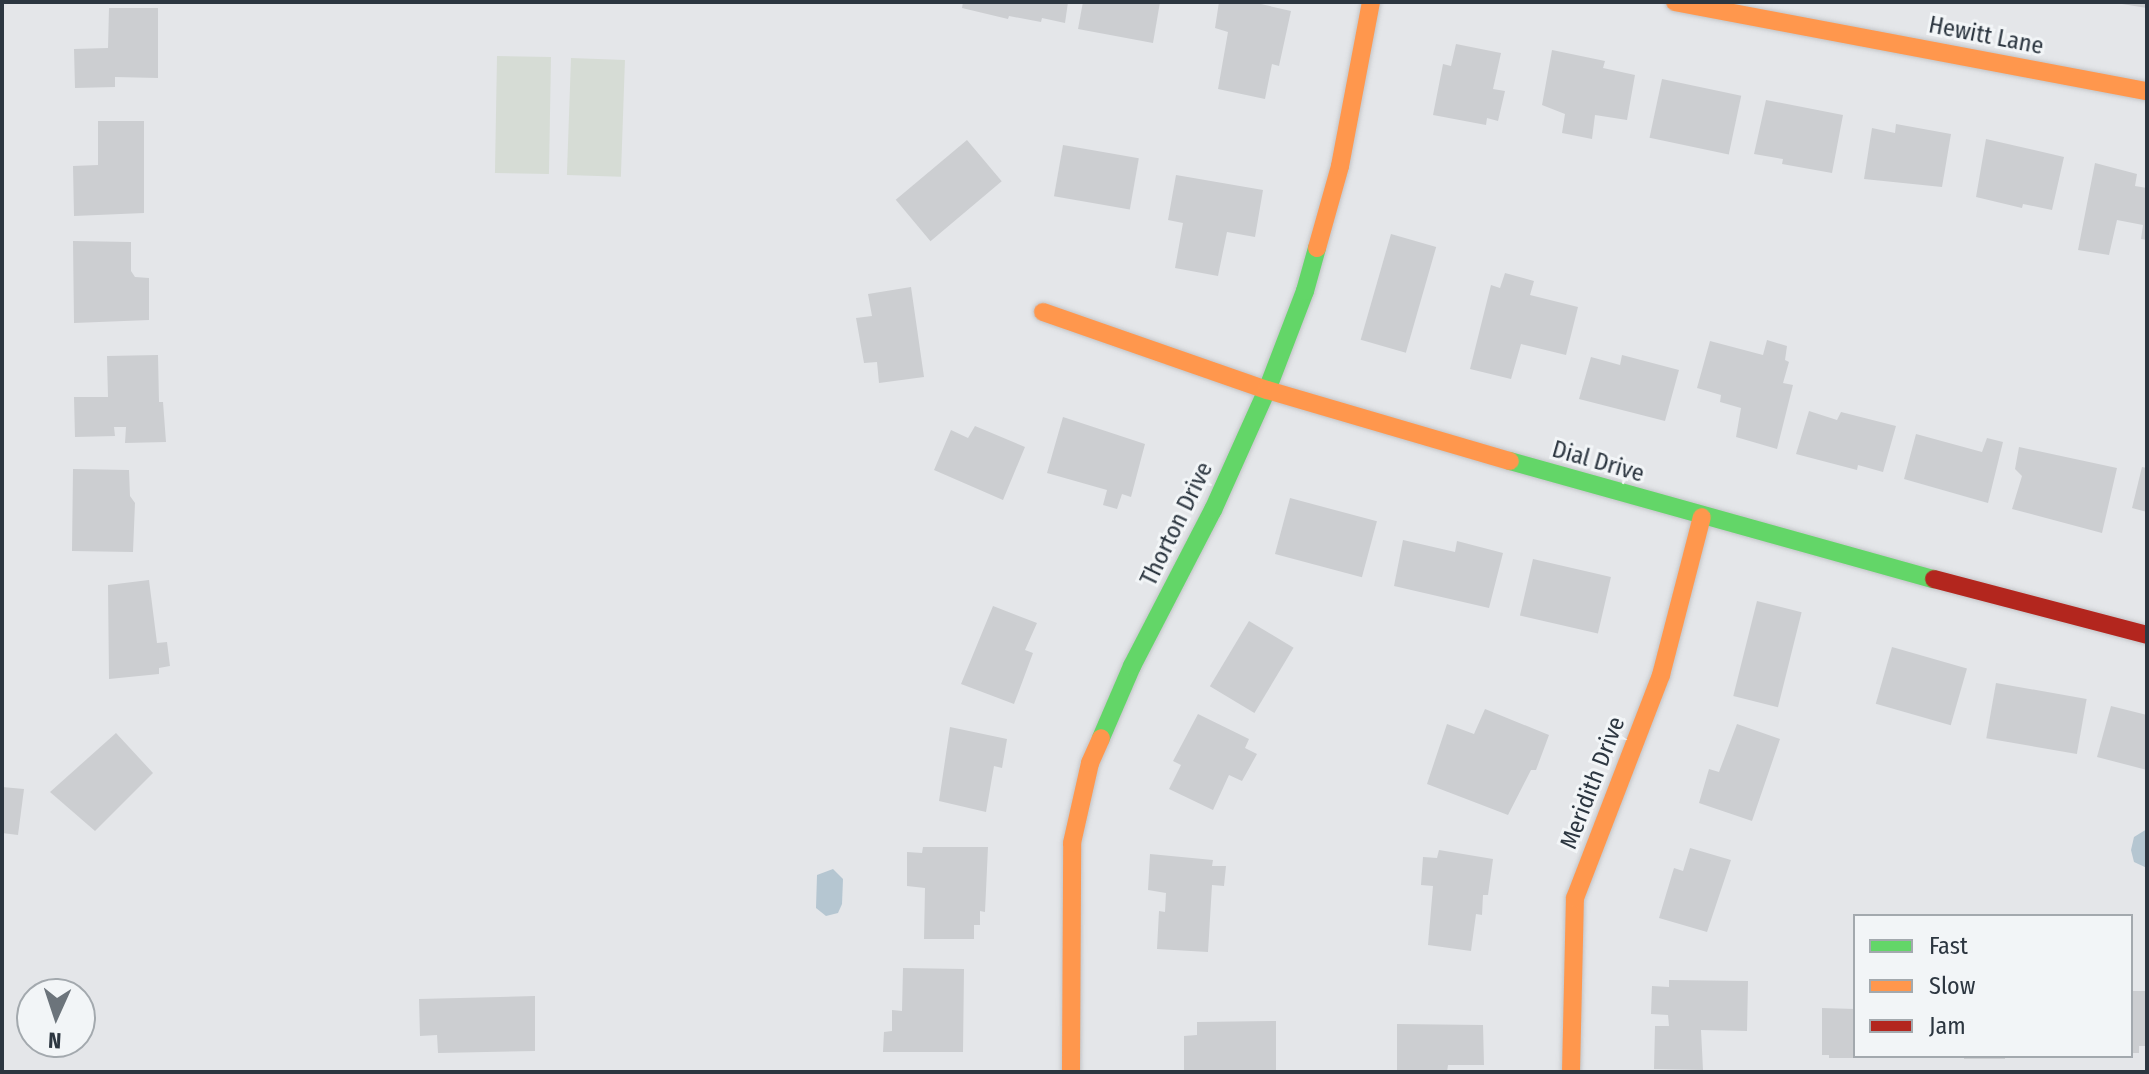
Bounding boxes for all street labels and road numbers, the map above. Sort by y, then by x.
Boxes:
street label: Hewitt Lane [1926,11,2046,61]
street label: Dial Drive [1549,435,1647,489]
street label: Thorton Drive [1135,457,1219,591]
street label: Meridith Drive [1555,713,1631,853]

